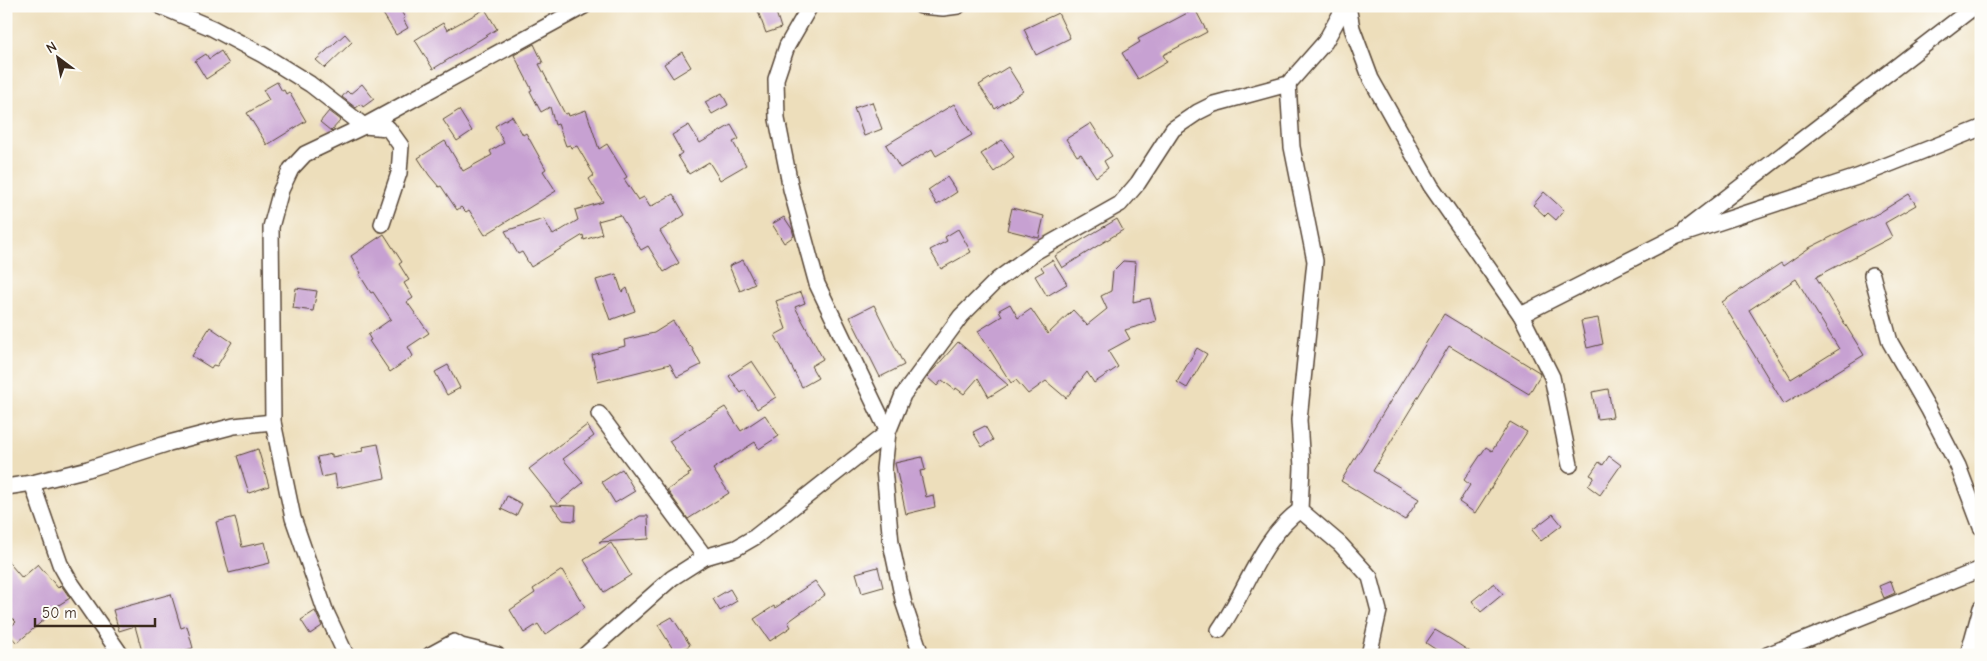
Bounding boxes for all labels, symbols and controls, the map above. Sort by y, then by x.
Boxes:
north arrow [32,32,82,82]
text: N [43,38,60,57]
scale bar [35,596,155,628]
text: 50 m [42,604,77,622]

